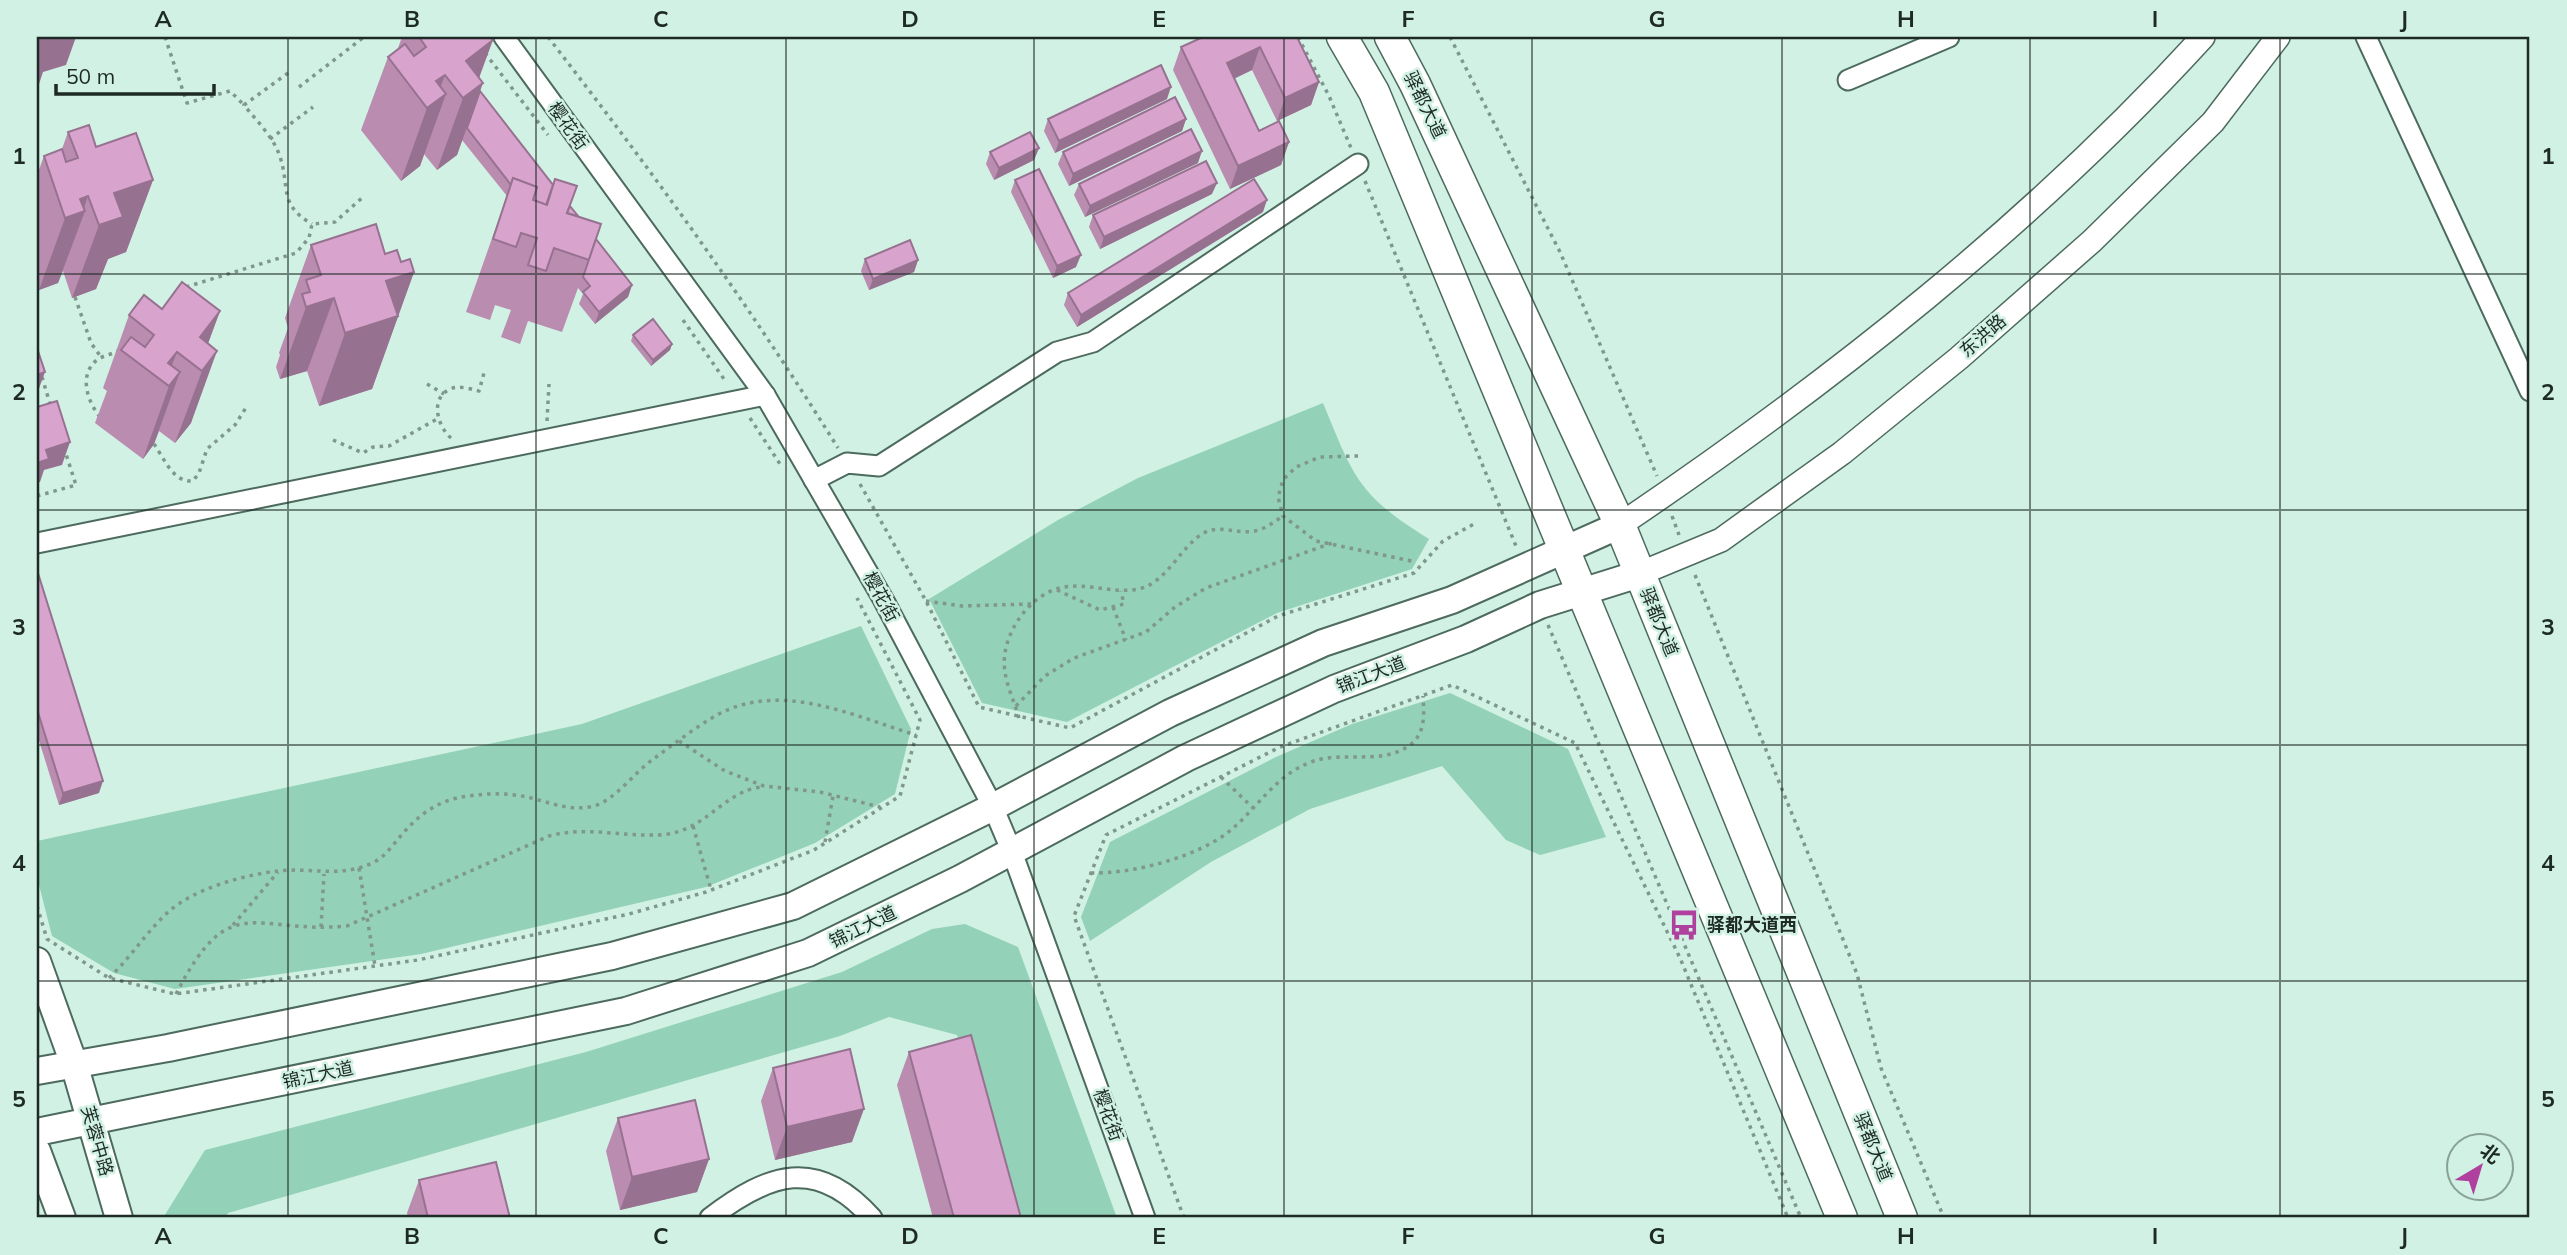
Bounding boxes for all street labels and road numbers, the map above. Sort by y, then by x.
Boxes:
street label: 驿都大道 [1399,67,1452,142]
street label: 樱花街 [543,97,594,154]
street label: 东洪路 [1955,309,2011,362]
street label: 樱花街 [858,568,905,626]
street label: 驿都大道 [1635,584,1684,659]
street label: 锦江大道 [1333,651,1409,698]
street label: 锦江大道 [825,900,900,953]
street label: 锦江大道 [280,1056,356,1093]
street label: 樱花街 [1088,1086,1129,1144]
street label: 芙蓉中路 [77,1103,118,1179]
street label: 驿都大道 [1849,1109,1898,1184]

